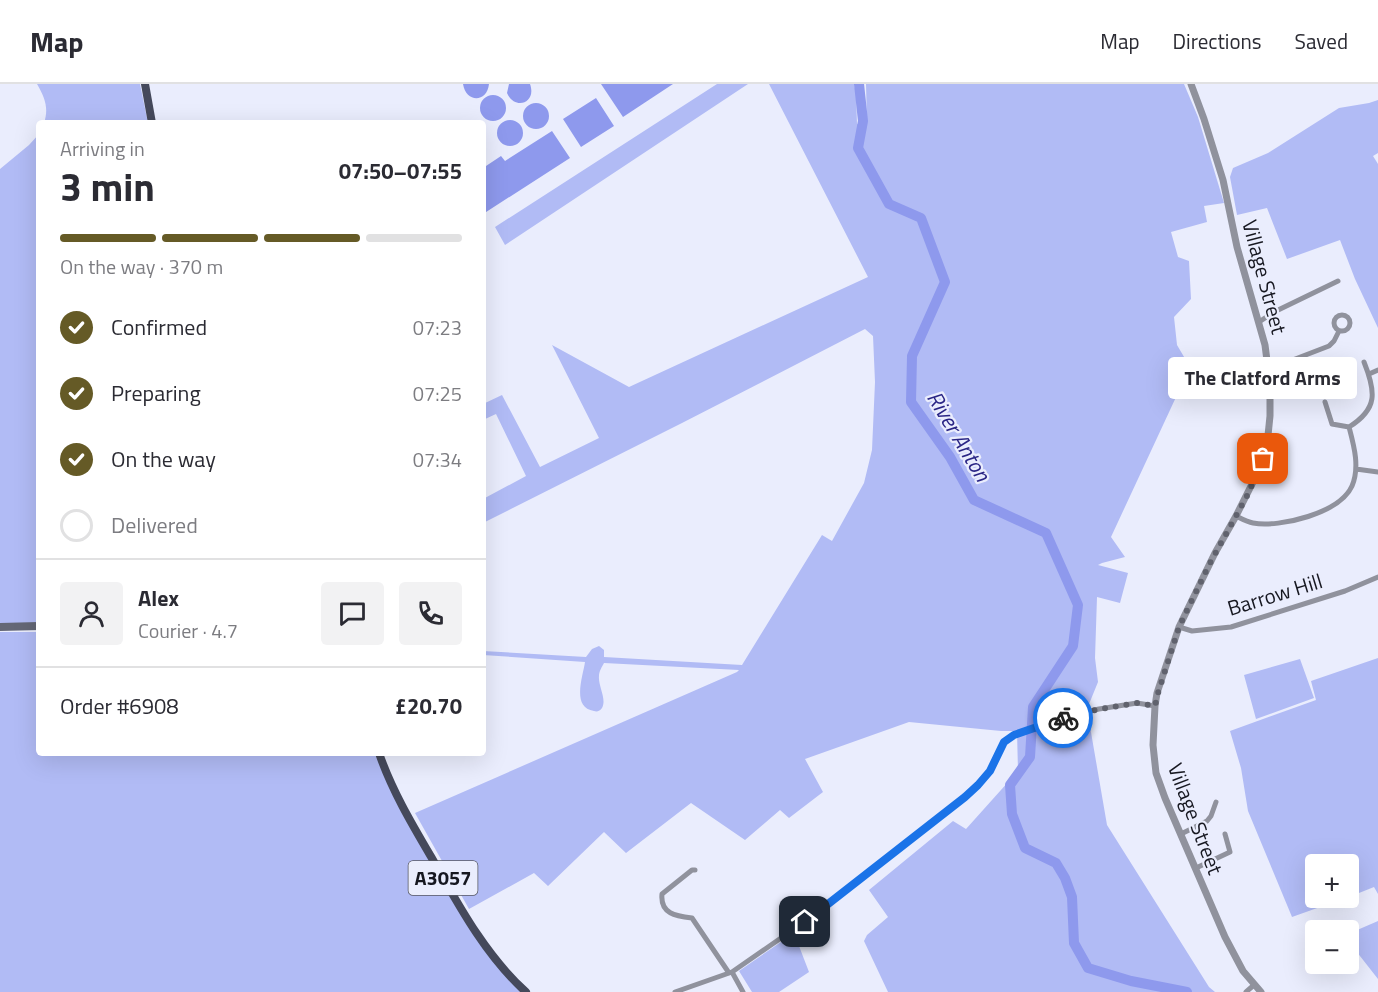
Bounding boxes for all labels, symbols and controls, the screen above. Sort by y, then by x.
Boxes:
text: Map [30,20,84,63]
text: Map [1100,25,1140,57]
text: Directions [1173,25,1262,57]
text: Saved [1295,25,1348,57]
text: Arriving in [60,133,145,164]
text: 07:50–07:55 [339,154,462,188]
text: 3 min [60,157,155,216]
street label: Village Street [1234,216,1296,338]
text: On the way · 370 m [60,251,223,282]
text: Confirmed [111,310,207,344]
icon: check [60,311,93,344]
text: 07:23 [413,312,462,343]
callout: The Clatford Arms [1168,357,1358,399]
text: The Clatford Arms [1184,362,1341,393]
text: Preparing [111,376,201,410]
icon: check [60,377,93,410]
text: 07:25 [413,378,462,409]
water label: River Anton [919,384,1000,489]
pin [1237,433,1288,484]
text: On the way [111,442,216,476]
icon: bag [1246,442,1279,475]
icon: check [60,443,93,476]
text: 07:34 [413,444,462,475]
text: Delivered [111,508,198,542]
street label: Barrow Hill [1223,564,1326,624]
text: Alex [138,581,179,615]
button: person [60,582,123,645]
button: chat [321,582,384,645]
button: phone [399,582,462,645]
text: Courier · 4.7 [138,615,238,646]
courier [1033,688,1093,748]
text: Order #6908 [60,689,179,723]
text: £20.70 [395,689,462,723]
icon: bike [1047,702,1080,735]
street label: Village Street [1160,758,1232,880]
map controls [1305,854,1359,974]
button: + [1305,854,1359,908]
road number: A3057 [408,861,478,895]
pin [779,896,830,947]
icon: home [788,905,821,938]
button: − [1305,920,1359,974]

